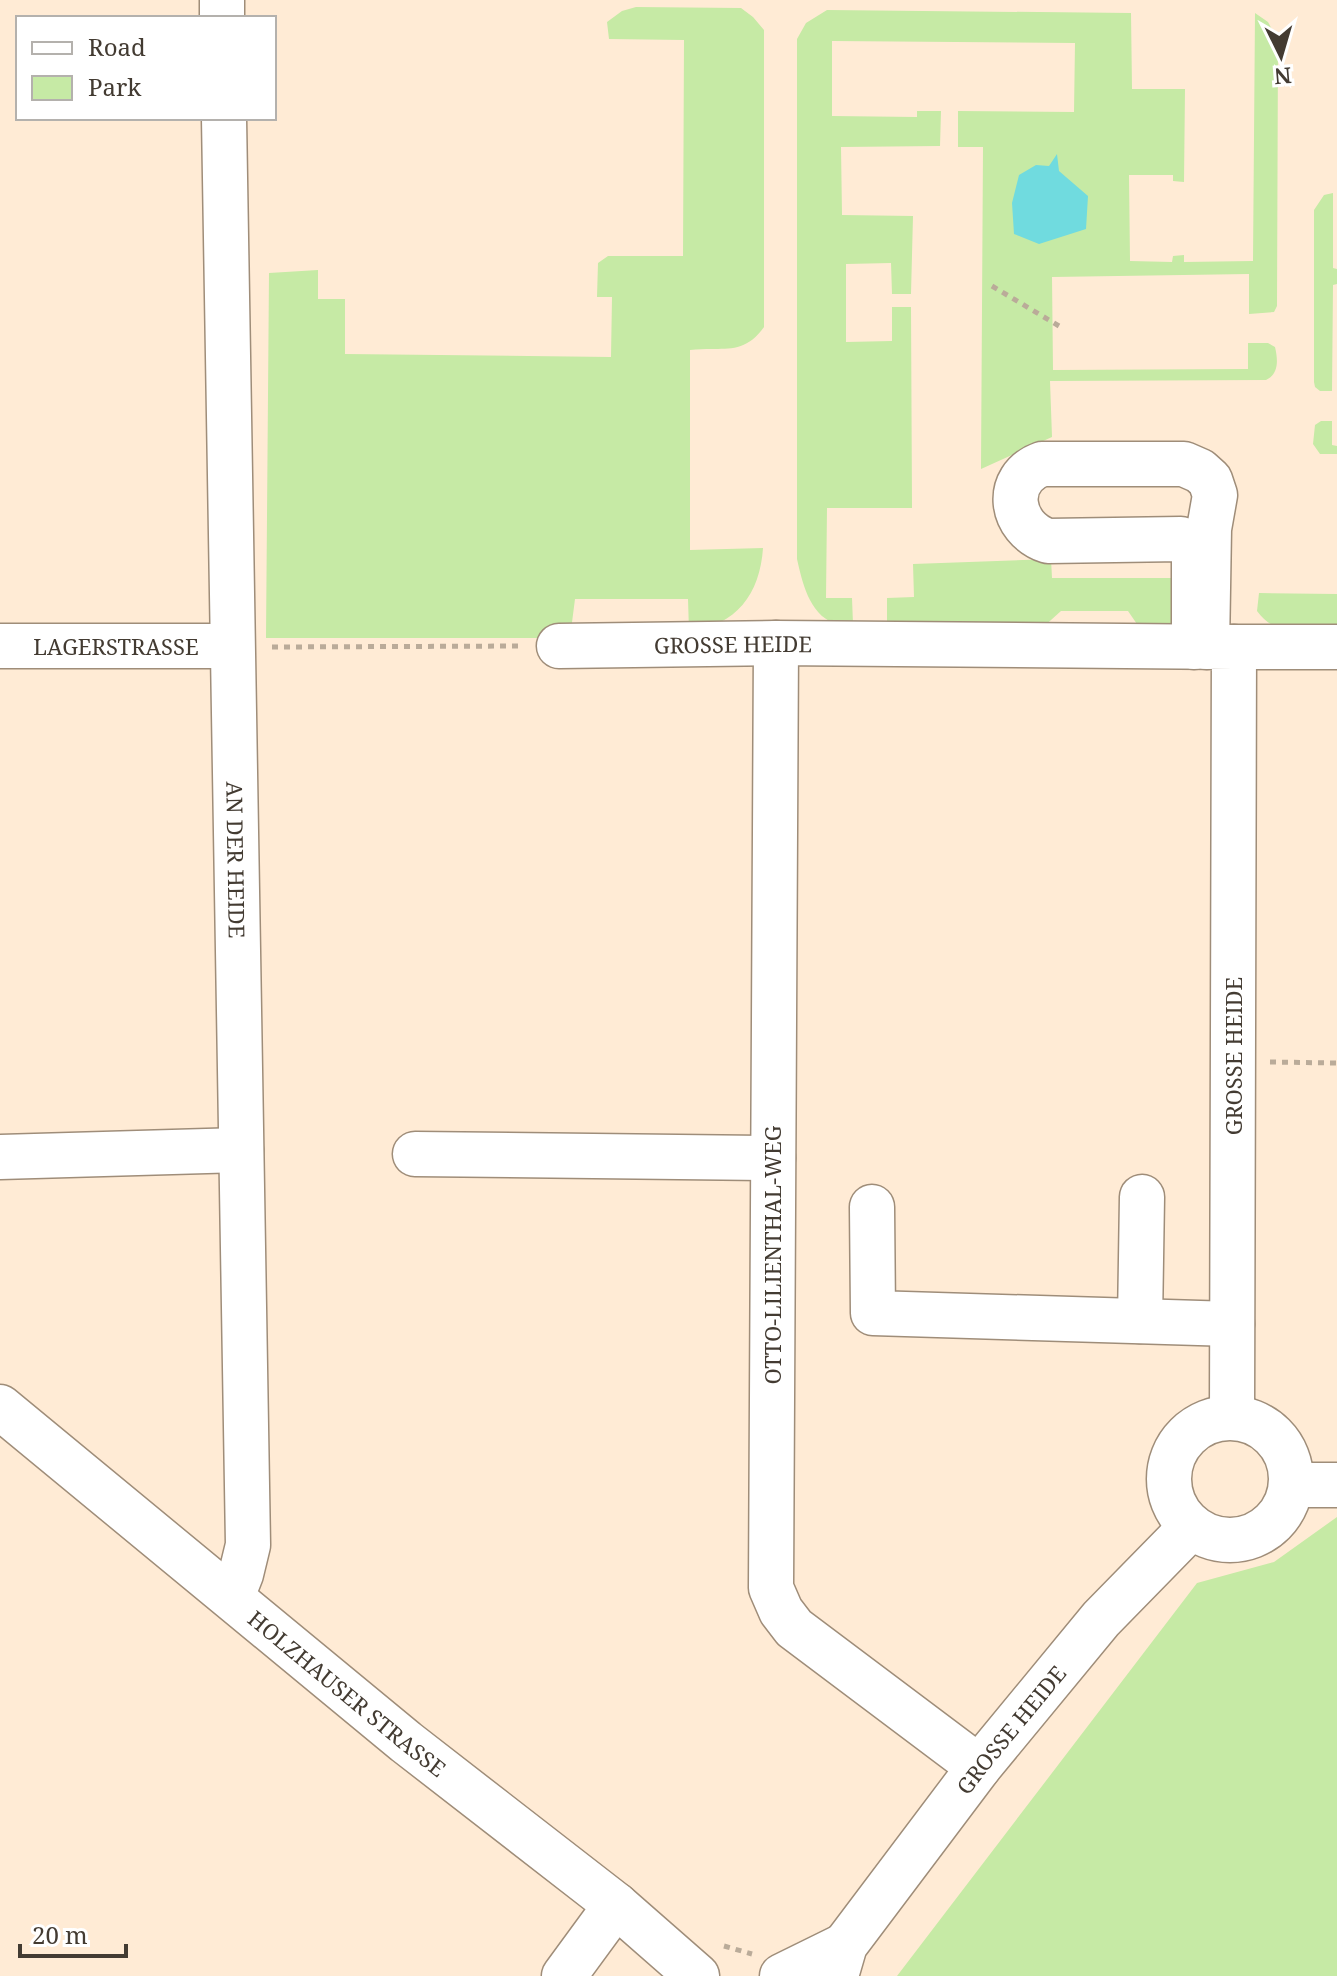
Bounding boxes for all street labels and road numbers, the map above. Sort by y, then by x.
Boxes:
street label: GROSSE HEIDE [654,628,812,660]
street label: LAGERSTRASSE [33,631,199,661]
street label: AN DER HEIDE [220,781,253,939]
street label: GROSSE HEIDE [1218,977,1248,1135]
street label: OTTO-LILIENTHAL-WEG [757,1125,787,1385]
street label: HOLZHAUSER STRASSE [242,1603,453,1783]
street label: GROSSE HEIDE [949,1659,1072,1800]

